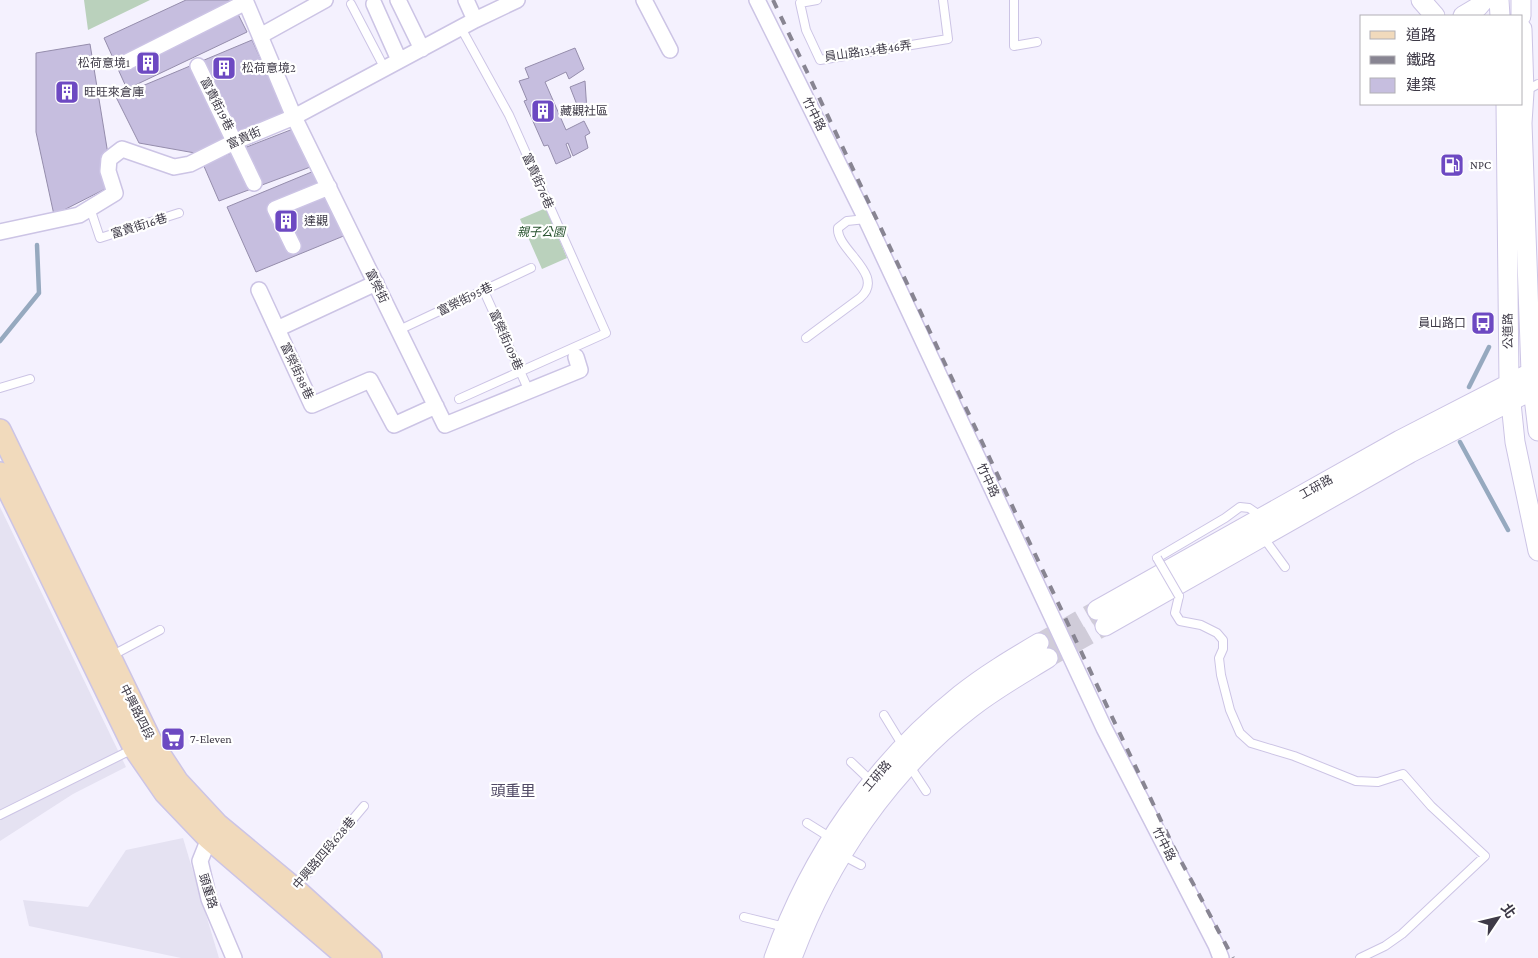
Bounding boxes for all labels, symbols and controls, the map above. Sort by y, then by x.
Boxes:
legend [1360,15,1523,105]
text: 道路 [1406,27,1436,43]
street label: 員山路134巷46弄 [823,38,913,64]
building icon: 松荷意境1 [135,50,161,76]
text: 鐵路 [1406,52,1436,68]
building icon: 松荷意境2 [211,55,237,81]
place label: 松荷意境1 [78,56,130,70]
place label: 松荷意境2 [242,61,296,75]
street label: 富貴街19巷 [198,75,236,133]
text: 建築 [1406,77,1436,93]
building icon: 旺旺來倉庫 [54,79,80,105]
place label: 旺旺來倉庫 [84,85,144,99]
street label: 竹中路 [800,95,828,133]
building icon: 藏觀社區 [530,98,556,124]
place label: 藏觀社區 [560,104,608,118]
street label: 富貴街 [225,124,263,152]
street label: 富貴街76巷 [520,151,556,211]
fuel station icon: NPC [1439,152,1465,178]
place label: NPC [1470,158,1491,172]
building icon: 達觀 [273,208,299,234]
street label: 富貴街16巷 [109,211,169,241]
place label: 達觀 [304,214,328,228]
park label: 親子公園 [517,225,567,239]
street label: 富榮街 [363,267,391,305]
street label: 富榮街95巷 [435,280,495,318]
street label: 富榮街109巷 [486,308,526,372]
bus stop icon: 員山路口 [1470,310,1496,336]
street label: 公道路 [1501,313,1515,349]
place label: 員山路口 [1418,316,1466,330]
street label: 富榮街88巷 [278,340,316,402]
street label: 竹中路 [974,461,1002,499]
street label: 工研路 [1297,472,1335,502]
street label: 中興路四段 [117,682,157,742]
supermarket icon: 7-Eleven [160,726,186,752]
place label: 7-Eleven [190,732,232,746]
street label: 工研路 [860,758,894,794]
district label: 頭重里 [490,783,536,799]
street label: 中興路四段628巷 [290,814,358,892]
street label: 竹中路 [1150,825,1178,863]
street label: 頭重路 [196,872,220,910]
north arrow [1473,893,1523,943]
text: 北 [1498,900,1519,921]

